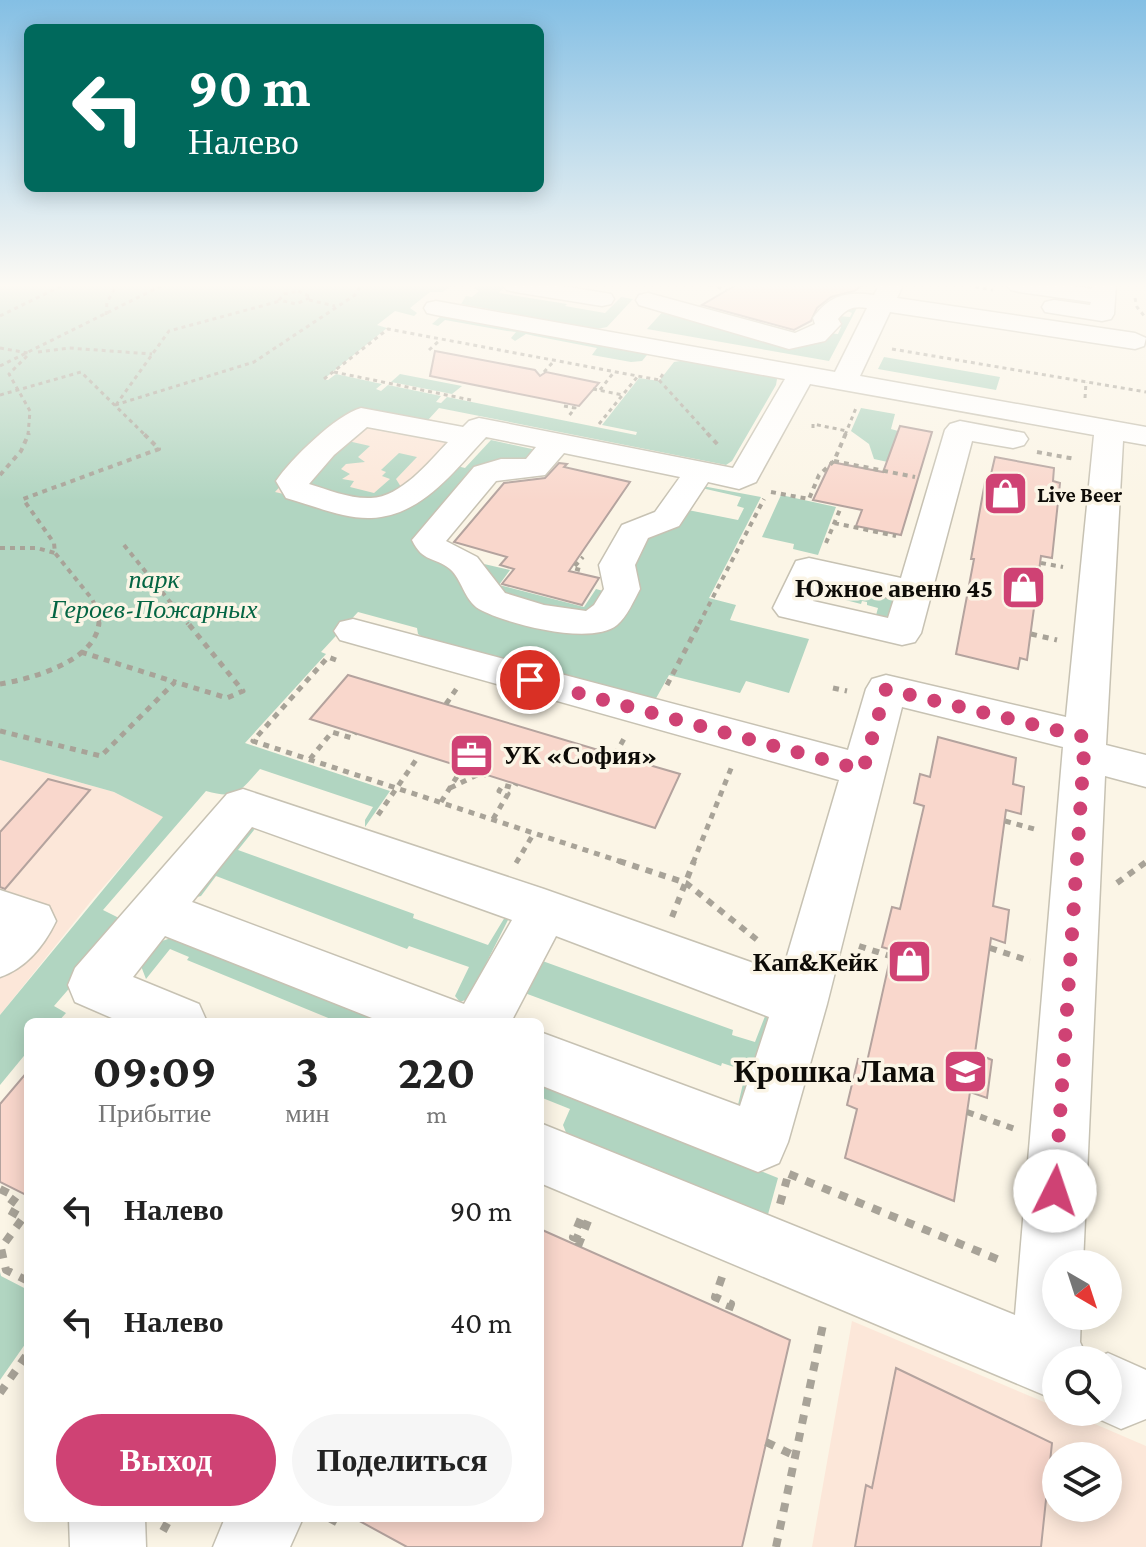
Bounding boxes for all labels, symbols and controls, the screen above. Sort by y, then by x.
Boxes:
icon: left [56,56,160,160]
text: 90 m [188,56,311,118]
text: Налево [188,122,299,162]
shop icon: Live Beer [982,470,1030,518]
place label: Live Beer [1037,482,1122,507]
shop icon: Южное авеню 45 [1000,564,1048,612]
park label: парк Героев-Пожарных [50,565,258,624]
place label: Южное авеню 45 [795,574,993,603]
pin [496,646,564,714]
icon: arrive [508,658,552,702]
office icon: УК «София» [448,731,496,779]
place label: УК «София» [503,741,657,770]
shop icon: Кап&Кейк [885,938,933,986]
place label: Кап&Кейк [753,948,878,977]
text: 09:09 [93,1044,217,1097]
text: 3 [296,1044,319,1097]
text: 220 [398,1045,475,1098]
school or university icon: Крошка Лама [942,1047,990,1095]
place label: Крошка Лама [733,1053,935,1089]
text: Прибытие [98,1099,211,1128]
text: мин [285,1099,329,1128]
text: m [426,1100,447,1129]
position arrow [1013,1149,1097,1233]
icon: left [56,1188,100,1232]
text: Налево [124,1193,224,1226]
text: 90 m [450,1194,512,1227]
north arrow [1042,1250,1122,1330]
map controls [1042,1250,1122,1522]
icon: left [56,1300,100,1344]
text: Налево [124,1305,224,1338]
text: 40 m [450,1306,512,1339]
button: search [1042,1346,1122,1426]
button: Выход [56,1414,276,1506]
button: Поделиться [292,1414,512,1506]
button: layers [1042,1442,1122,1522]

